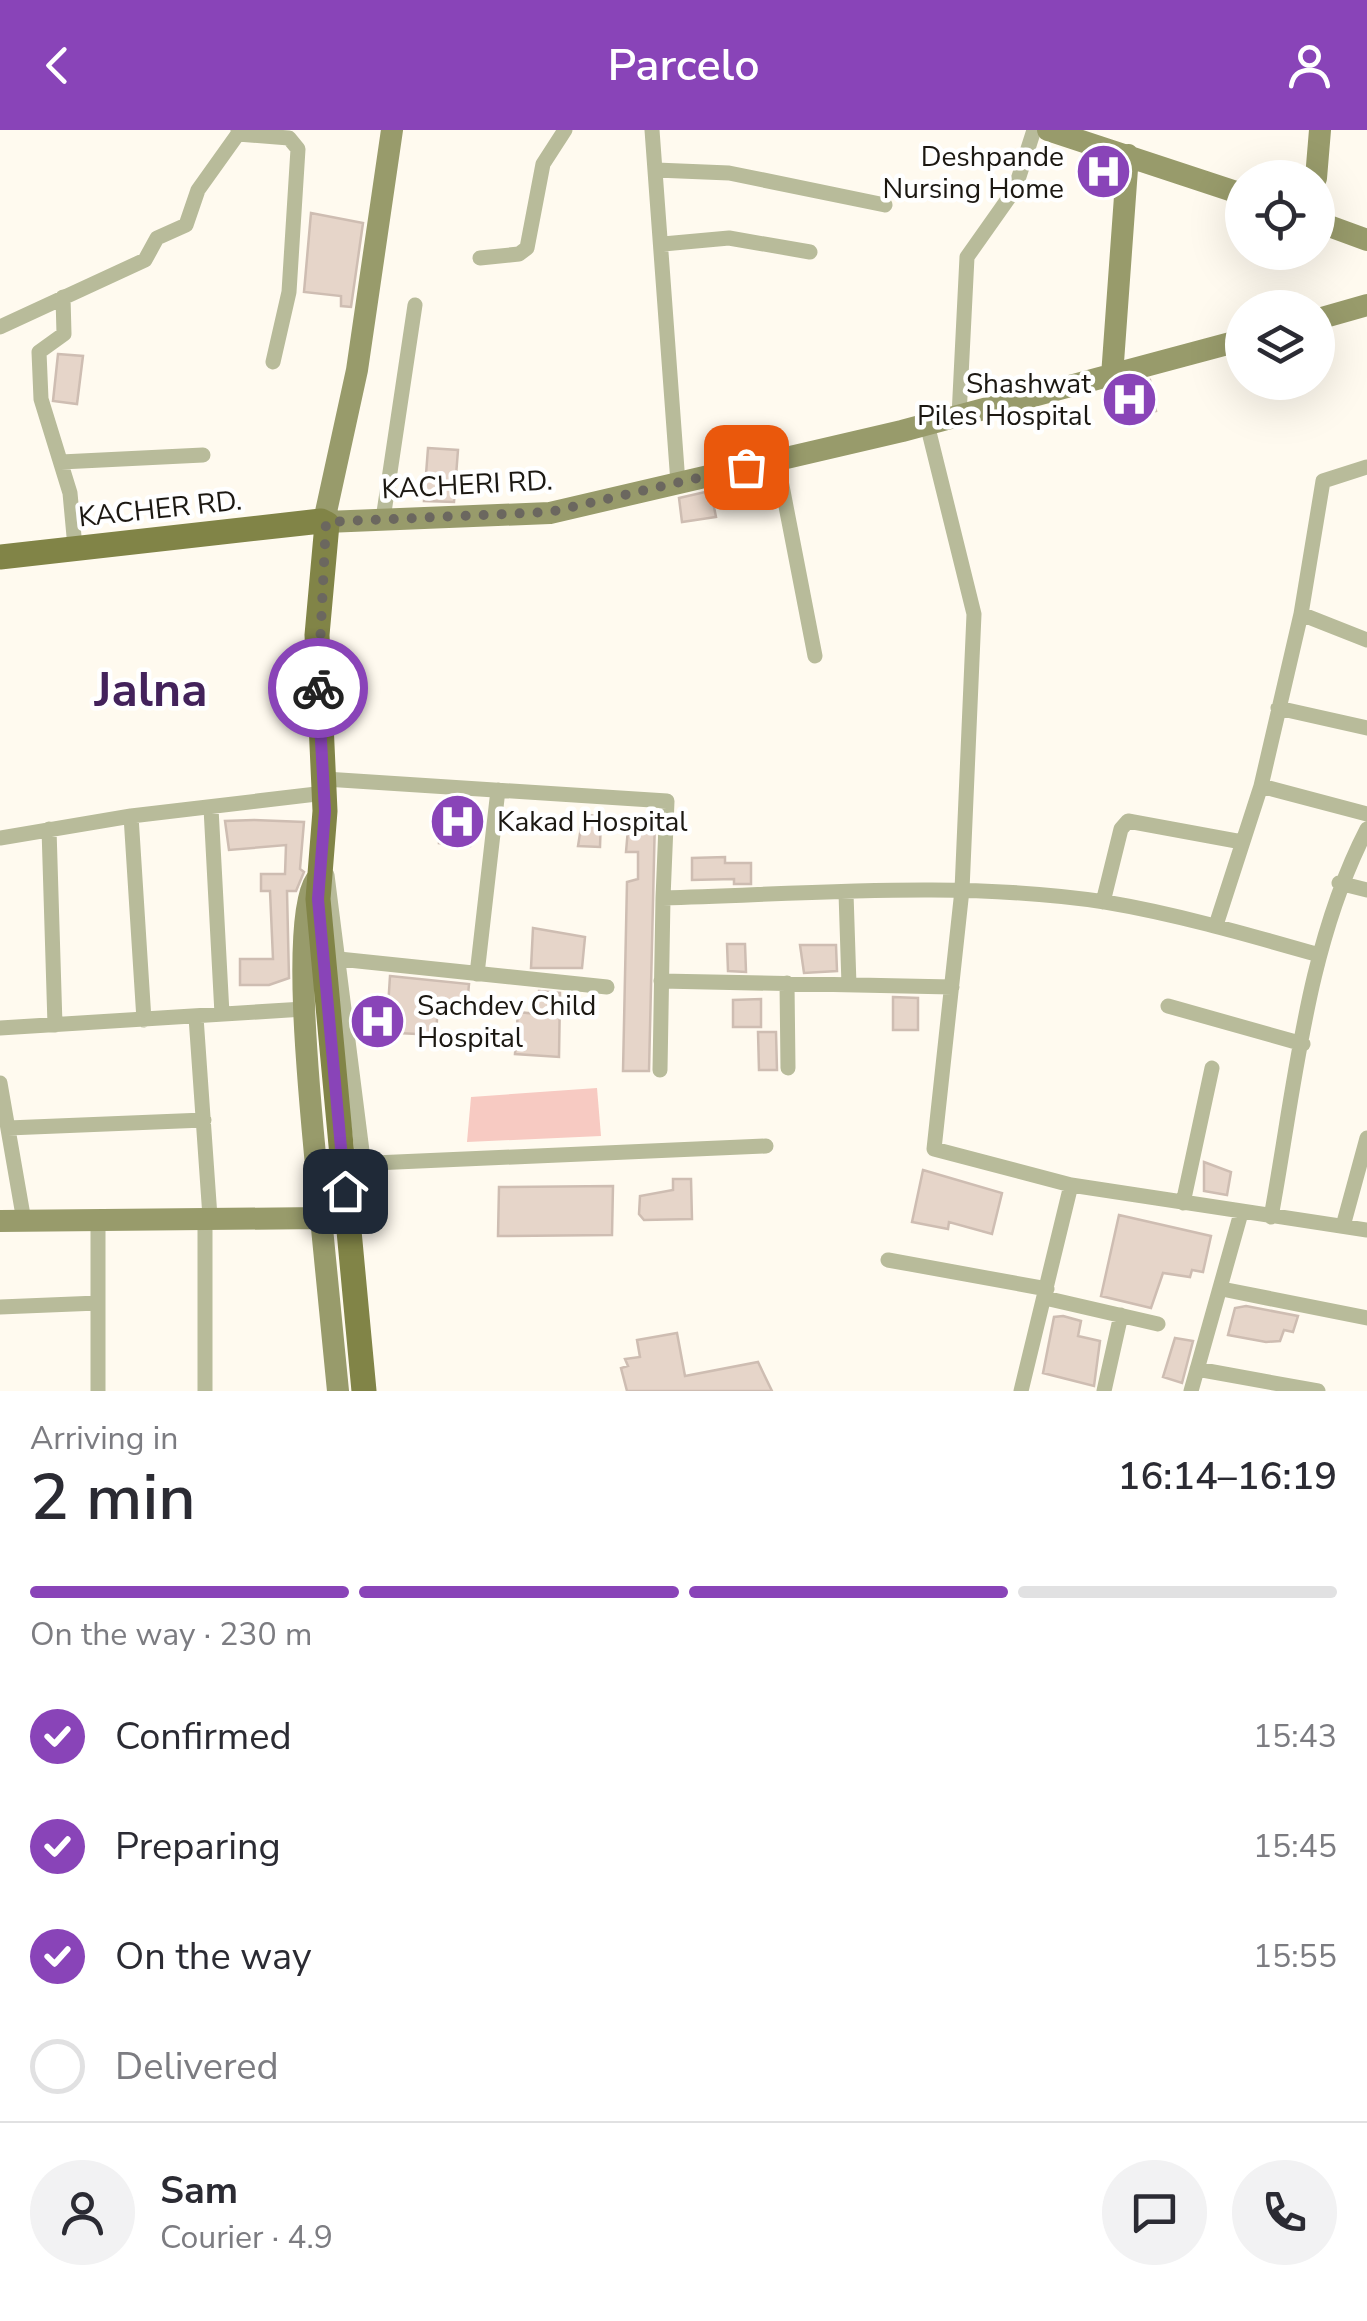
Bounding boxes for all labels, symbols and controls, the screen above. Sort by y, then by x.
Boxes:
text: Parcelo [607,35,760,96]
icon: back [30,38,85,93]
icon: person [1282,38,1337,93]
place label: Deshpande Nursing Home [882,138,1064,208]
hospital icon: Deshpande Nursing Home [1073,142,1133,202]
map controls [1225,160,1335,400]
button: locate [1225,160,1335,270]
button: layers [1225,290,1335,400]
place label: Shashwat Piles Hospital [917,365,1092,435]
hospital icon: Shashwat Piles Hospital [1100,369,1160,429]
pin [704,425,789,510]
icon: bag [719,440,774,495]
street label: KACHERI RD. [381,462,554,508]
street label: KACHER RD. [77,482,244,536]
courier [268,638,368,738]
district label: Jalna [94,657,207,723]
icon: bike [291,661,346,716]
hospital icon: Kakad Hospital [428,791,488,851]
place label: Kakad Hospital [497,803,688,841]
place label: Sachdev Child Hospital [417,987,596,1057]
hospital icon: Sachdev Child Hospital [348,991,408,1051]
pin [303,1149,388,1234]
icon: home [318,1164,373,1219]
text: Arriving in [30,1417,178,1460]
text: 16:14–16:19 [1118,1451,1337,1502]
text: 2 min [30,1453,196,1542]
text: On the way · 230 m [30,1613,312,1656]
icon: check [30,1709,85,1764]
text: Confirmed [115,1711,292,1762]
text: 15:43 [1253,1715,1337,1758]
icon: check [30,1819,85,1874]
text: Preparing [115,1821,281,1872]
text: 15:45 [1253,1825,1337,1868]
icon: check [30,1929,85,1984]
text: On the way [115,1931,311,1982]
text: 15:55 [1253,1935,1337,1978]
text: Delivered [115,2041,279,2092]
button: person [30,2160,135,2265]
button: chat [1102,2160,1207,2265]
button: phone [1232,2160,1337,2265]
text: Sam [160,2165,238,2216]
text: Courier · 4.9 [160,2216,333,2259]

